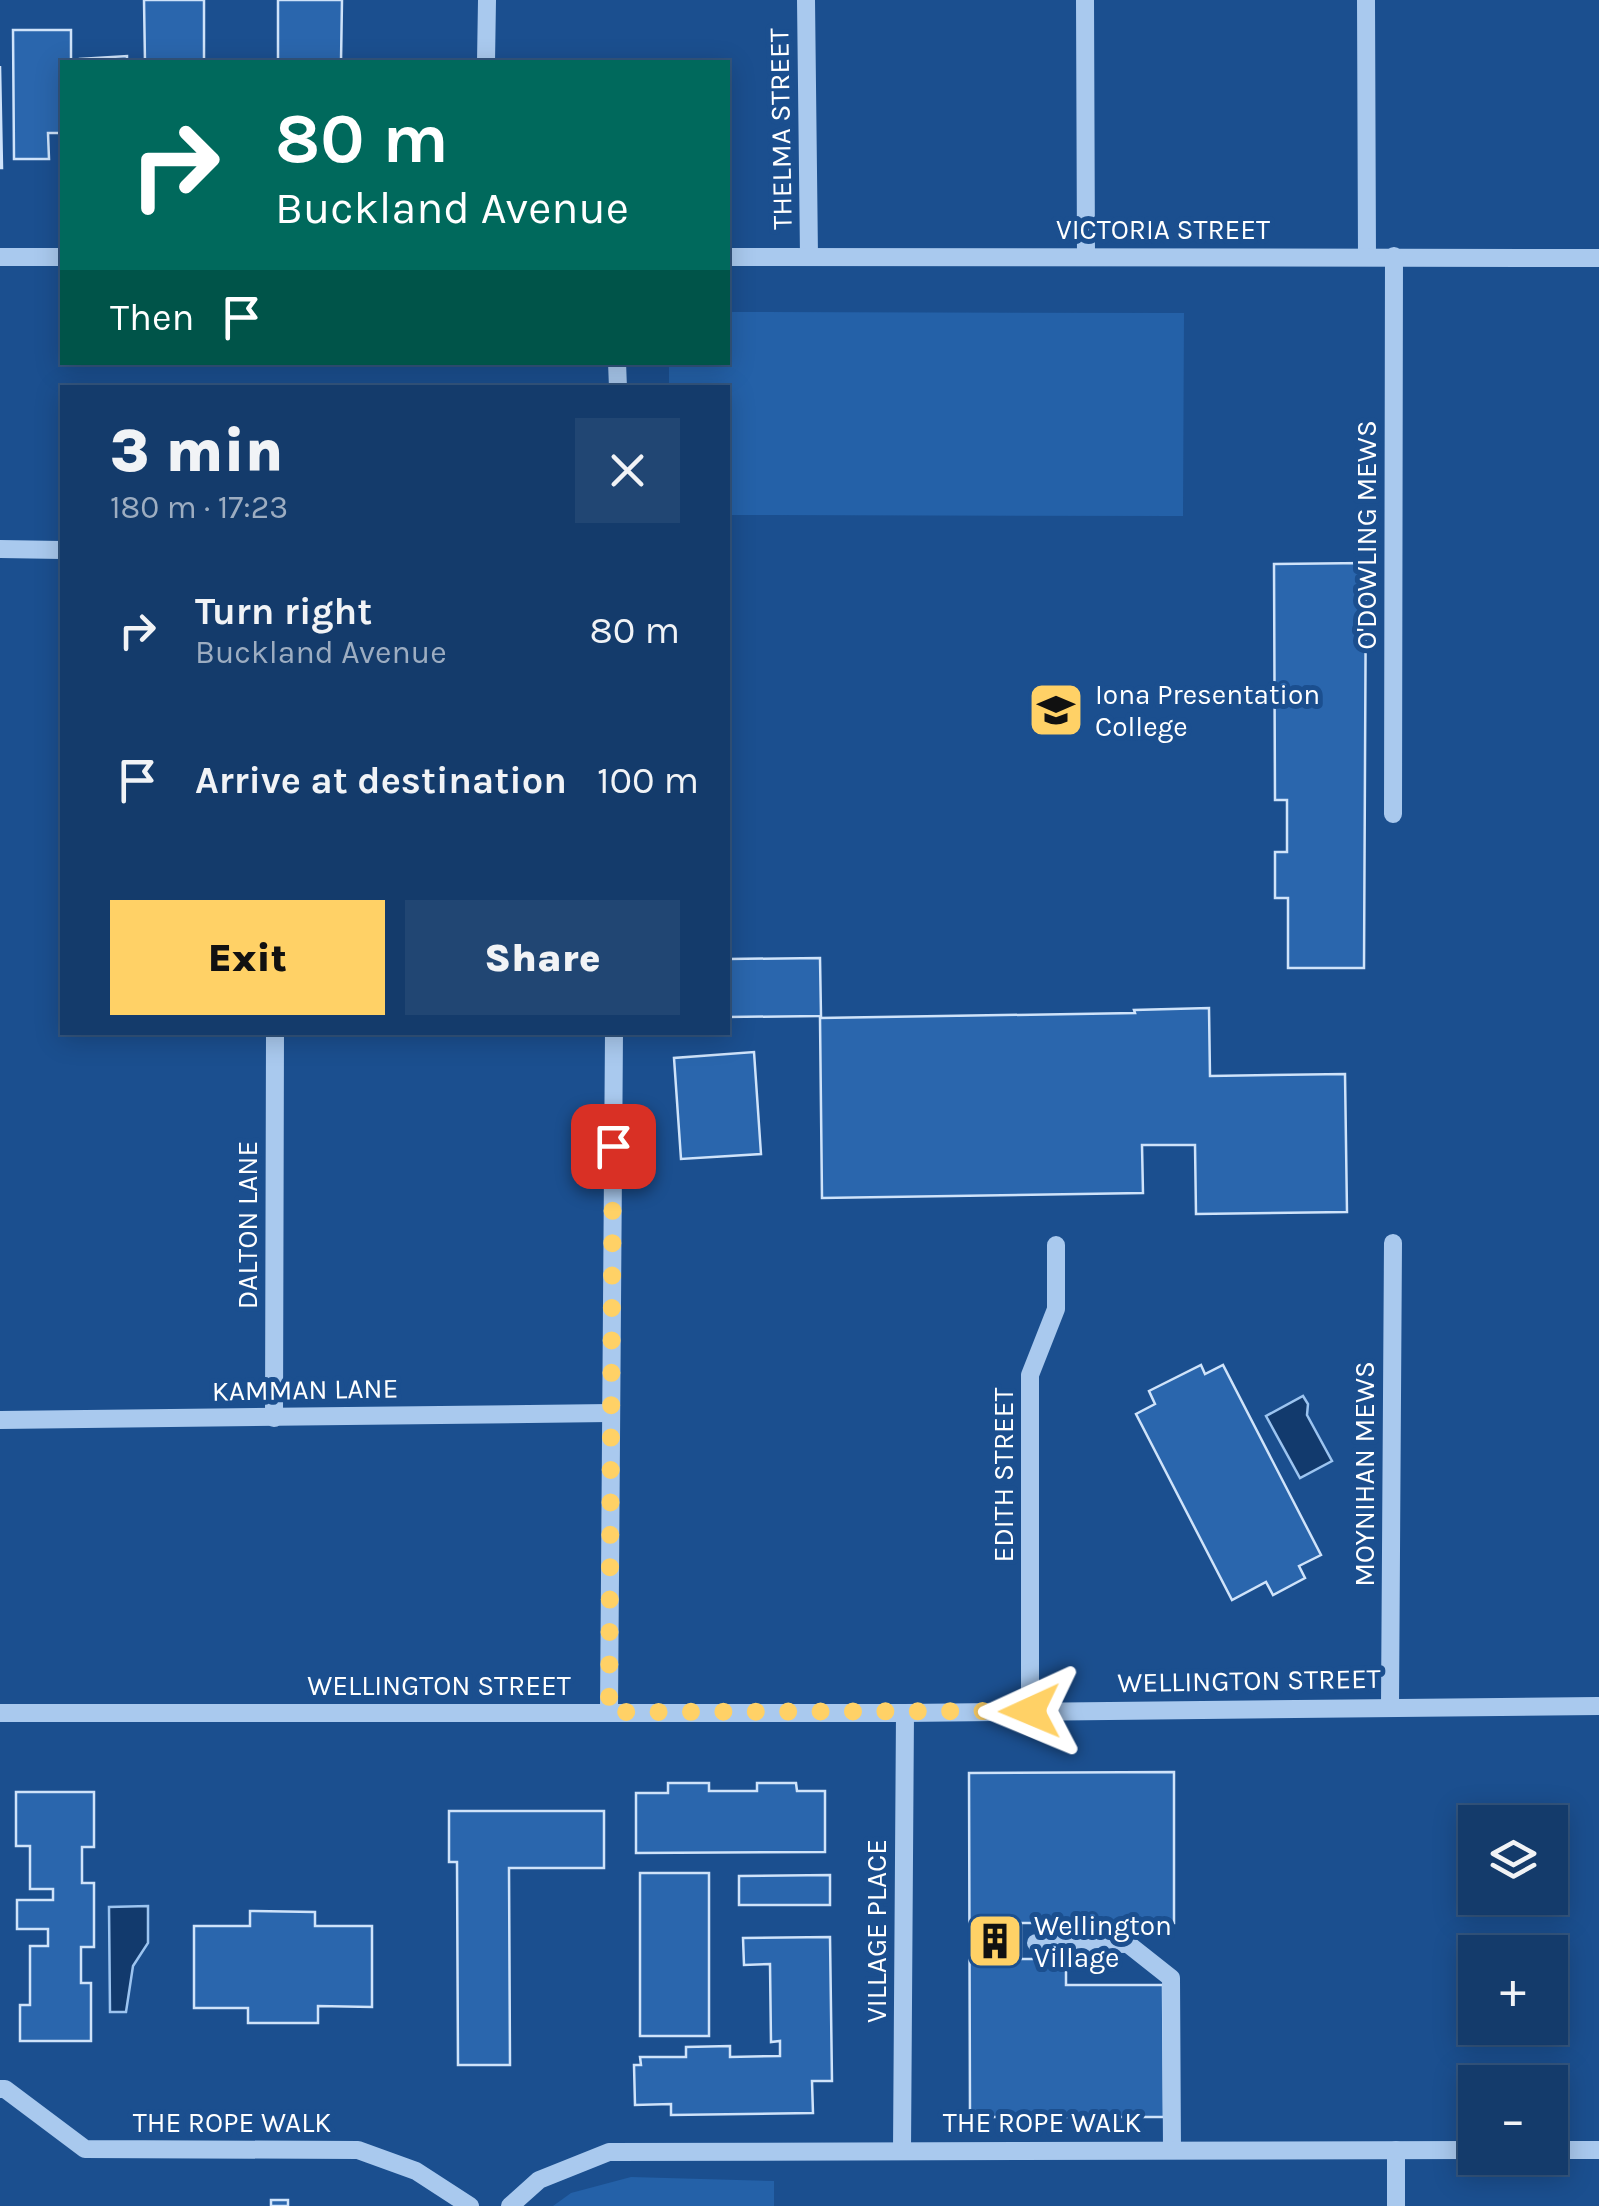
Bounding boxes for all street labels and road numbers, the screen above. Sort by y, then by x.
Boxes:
street label: THELMA STREET [762,28,799,230]
street label: VICTORIA STREET [1056,213,1270,246]
street label: O'DOWLING MEWS [1350,420,1383,650]
street label: DALTON LANE [231,1141,264,1309]
street label: MOYNIHAN MEWS [1348,1361,1381,1587]
street label: KAMMAN LANE [211,1371,399,1408]
street label: EDITH STREET [987,1387,1020,1563]
street label: WELLINGTON STREET [1117,1662,1381,1699]
street label: WELLINGTON STREET [307,1669,571,1702]
street label: VILLAGE PLACE [860,1839,893,2023]
street label: THE ROPE WALK [133,2106,331,2139]
street label: THE ROPE WALK [943,2106,1141,2139]

